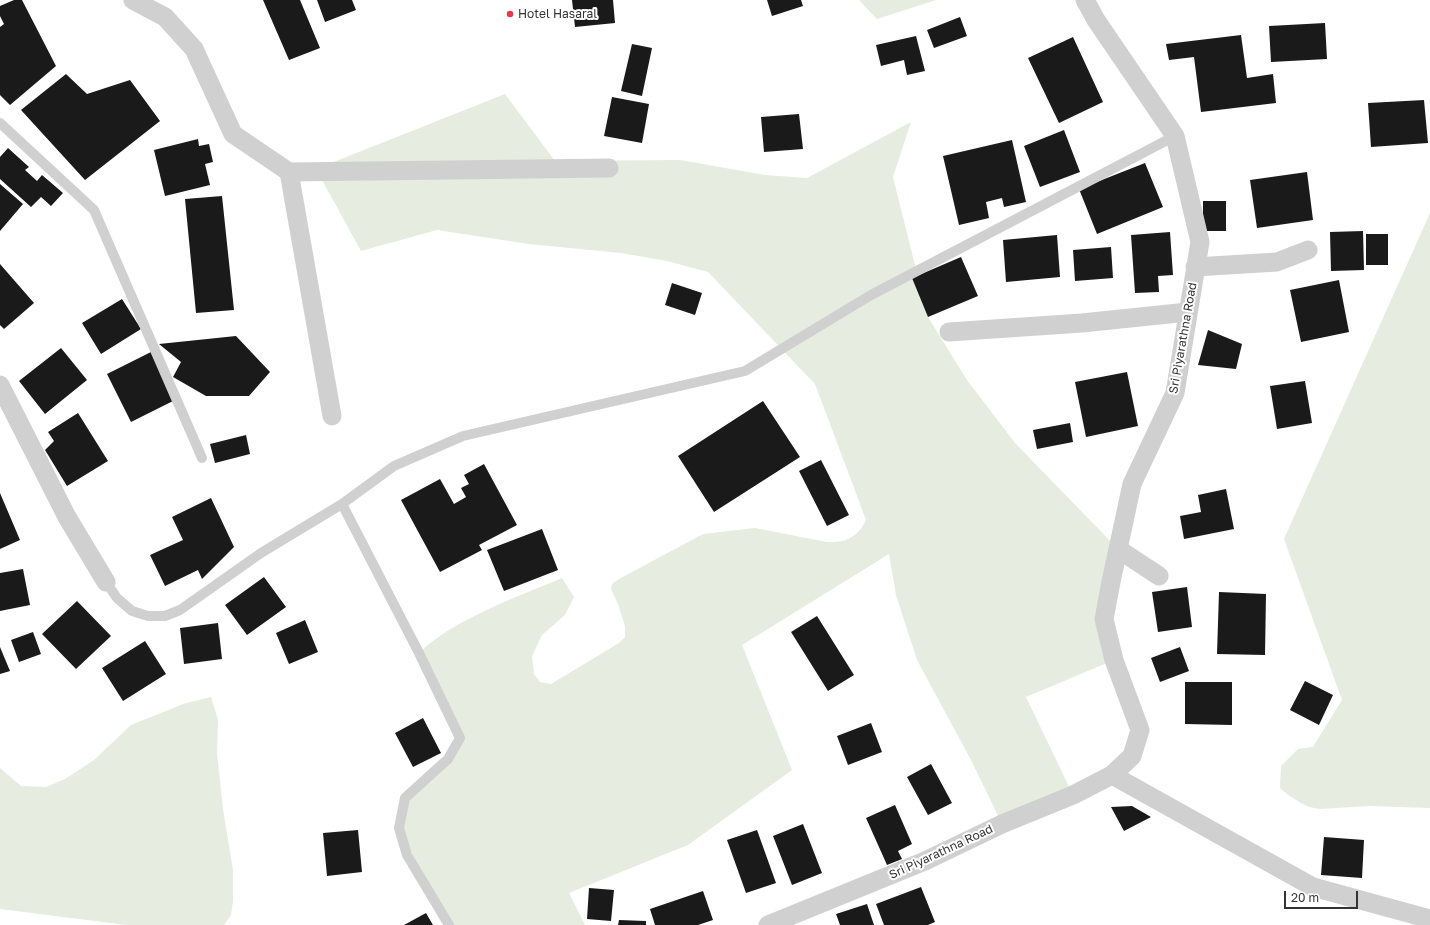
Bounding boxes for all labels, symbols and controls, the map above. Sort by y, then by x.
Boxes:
place label: Hotel Hasaral [518,7,597,21]
marker: Hotel Hasaral [505,9,515,19]
street label: Sri Piyarathna Road [1166,281,1200,395]
street label: Sri Piyarathna Road [887,822,995,882]
scale bar [1286,883,1360,909]
text: 20 m [1291,890,1319,905]

